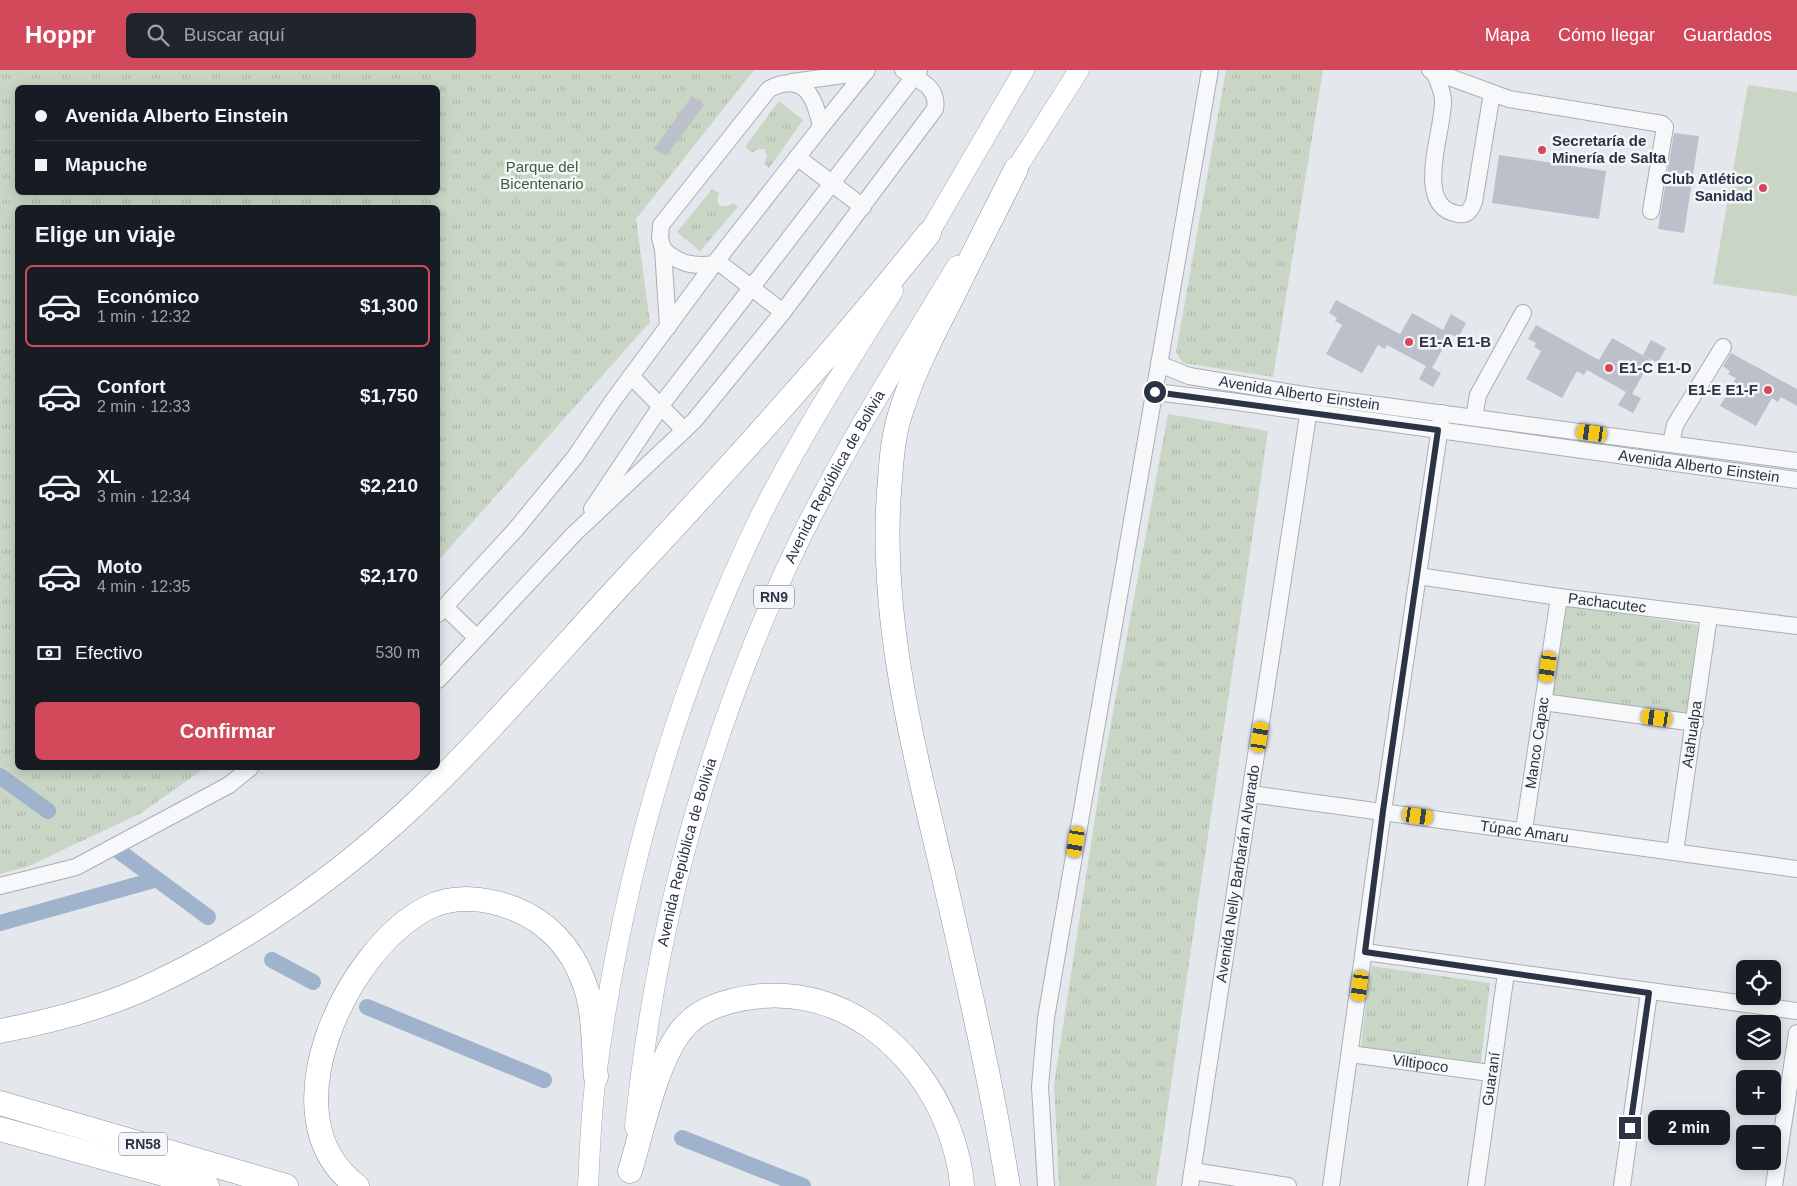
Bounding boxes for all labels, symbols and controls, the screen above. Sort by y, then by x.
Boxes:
search box [126,13,476,58]
text: Hoppr [25,21,96,48]
icon: search [144,21,172,49]
text: Buscar aquí [184,24,285,45]
text: Mapa [1485,25,1530,45]
text: Cómo llegar [1558,25,1655,45]
text: Guardados [1683,25,1772,45]
text: Avenida Alberto Einstein [65,105,288,126]
place label: Secretaría de Minería de Salta [1552,132,1667,166]
marker: Secretaría de Minería de Salta [1536,144,1548,156]
text: Mapuche [65,154,147,175]
park label: Parque del Bicentenario [500,158,584,192]
place label: Club Atlético Sanidad [1661,170,1753,204]
marker: Club Atlético Sanidad [1757,182,1769,194]
text: Elige un viaje [35,222,176,247]
icon: car [37,284,82,329]
text: Económico [97,286,199,307]
text: $1,300 [360,295,418,316]
text: 1 min · 12:32 [97,308,190,325]
place label: E1-A E1-B [1419,333,1491,350]
marker: E1-A E1-B [1403,336,1415,348]
place label: E1-C E1-D [1619,359,1692,376]
marker: E1-C E1-D [1603,362,1615,374]
street label: Avenida Alberto Einstein [1218,372,1381,413]
icon: car [37,374,82,419]
text: Confort [97,376,166,397]
route start [1144,381,1166,403]
place label: E1-E E1-F [1688,381,1758,398]
marker: E1-E E1-F [1762,384,1774,396]
text: $1,750 [360,385,418,406]
street label: Avenida República de Bolivia [781,386,888,566]
text: 2 min · 12:33 [97,398,190,415]
car [1576,423,1607,443]
street label: Avenida Alberto Einstein [1617,446,1781,485]
icon: car [37,464,82,509]
text: XL [97,466,121,487]
text: $2,210 [360,475,418,496]
text: 3 min · 12:34 [97,488,190,505]
icon: car [37,554,82,599]
text: Moto [97,556,142,577]
text: $2,170 [360,565,418,586]
text: 4 min · 12:35 [97,578,190,595]
road number: RN9 [754,586,794,608]
street label: Pachacutec [1567,589,1648,616]
icon: cash [35,639,63,667]
text: Efectivo [75,642,143,663]
text: 530 m [376,644,420,661]
car [1538,651,1557,683]
street label: Manco Capac [1521,695,1552,790]
street label: Atahualpa [1678,699,1705,769]
button: Confirmar [35,702,420,760]
car [1641,708,1672,728]
car [1250,721,1269,753]
street label: Avenida República de Bolivia [654,755,720,948]
street label: Avenida Nelly Barbarán Alvarado [1212,764,1262,984]
car [1402,806,1433,826]
street label: Túpac Amaru [1479,817,1570,846]
car [1066,826,1085,858]
map controls [1736,960,1781,1170]
button: locate [1736,960,1781,1005]
car [1350,970,1369,1002]
button: layers [1736,1015,1781,1060]
street label: Guaraní [1478,1050,1503,1107]
street label: Viltipoco [1391,1051,1450,1075]
button: + [1736,1070,1781,1115]
callout: 2 min [1648,1110,1730,1146]
route end [1619,1117,1641,1139]
text: 2 min [1668,1119,1710,1136]
button: − [1736,1125,1781,1170]
road number: RN58 [119,1132,167,1156]

